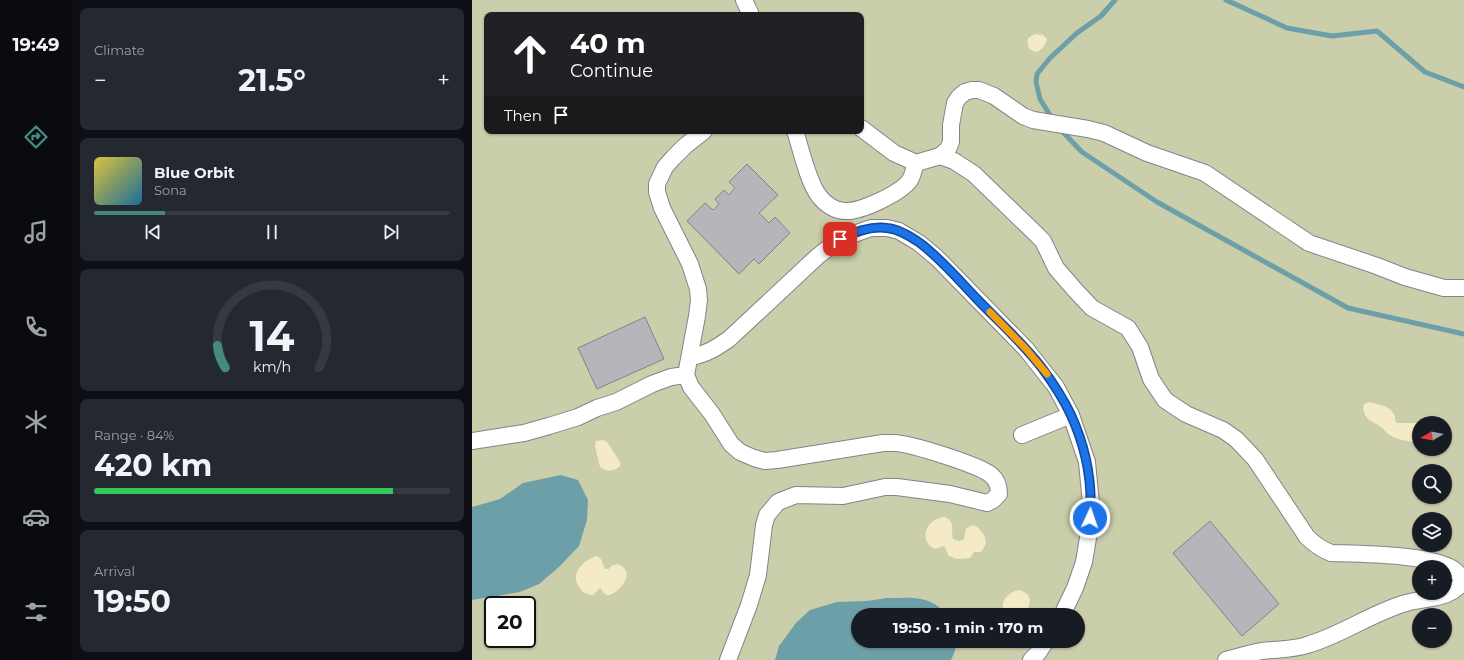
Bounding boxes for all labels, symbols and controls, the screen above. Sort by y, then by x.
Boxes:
text: 40 m [570,26,646,60]
icon: ahead [504,28,556,80]
text: 19:49 [12,34,60,56]
text: Climate [94,42,145,58]
text: Continue [570,60,653,82]
text: 21.5° [238,62,306,99]
text: − [94,67,107,94]
text: + [437,67,450,94]
icon: arrive [550,104,572,126]
text: Then [504,106,542,125]
icon: directions [22,123,50,151]
text: Blue Orbit [154,163,234,182]
text: Sona [154,182,187,198]
icon: music [22,218,50,246]
icon: previous [142,221,164,243]
icon: pause [261,221,283,243]
icon: next [380,221,402,243]
pin [823,222,857,256]
icon: arrive [829,228,851,250]
text: 14 [250,311,295,361]
icon: phone [22,313,50,341]
text: km/h [253,358,291,376]
icon: climate [22,408,50,436]
north arrow [1412,416,1452,456]
map controls [1412,416,1452,648]
text: Range · 84% [94,427,174,443]
text: 420 km [94,447,212,484]
button: search [1412,464,1452,504]
position arrow [1069,497,1111,539]
icon: car [22,503,50,531]
button: layers [1412,512,1452,552]
button: + [1412,560,1452,600]
text: Arrival [94,563,135,579]
text: 19:50 [94,583,171,620]
speed limit sign: 20 [484,596,536,648]
icon: filters [22,598,50,626]
button: − [1412,608,1452,648]
text: 19:50 · 1 min · 170 m [893,618,1043,637]

